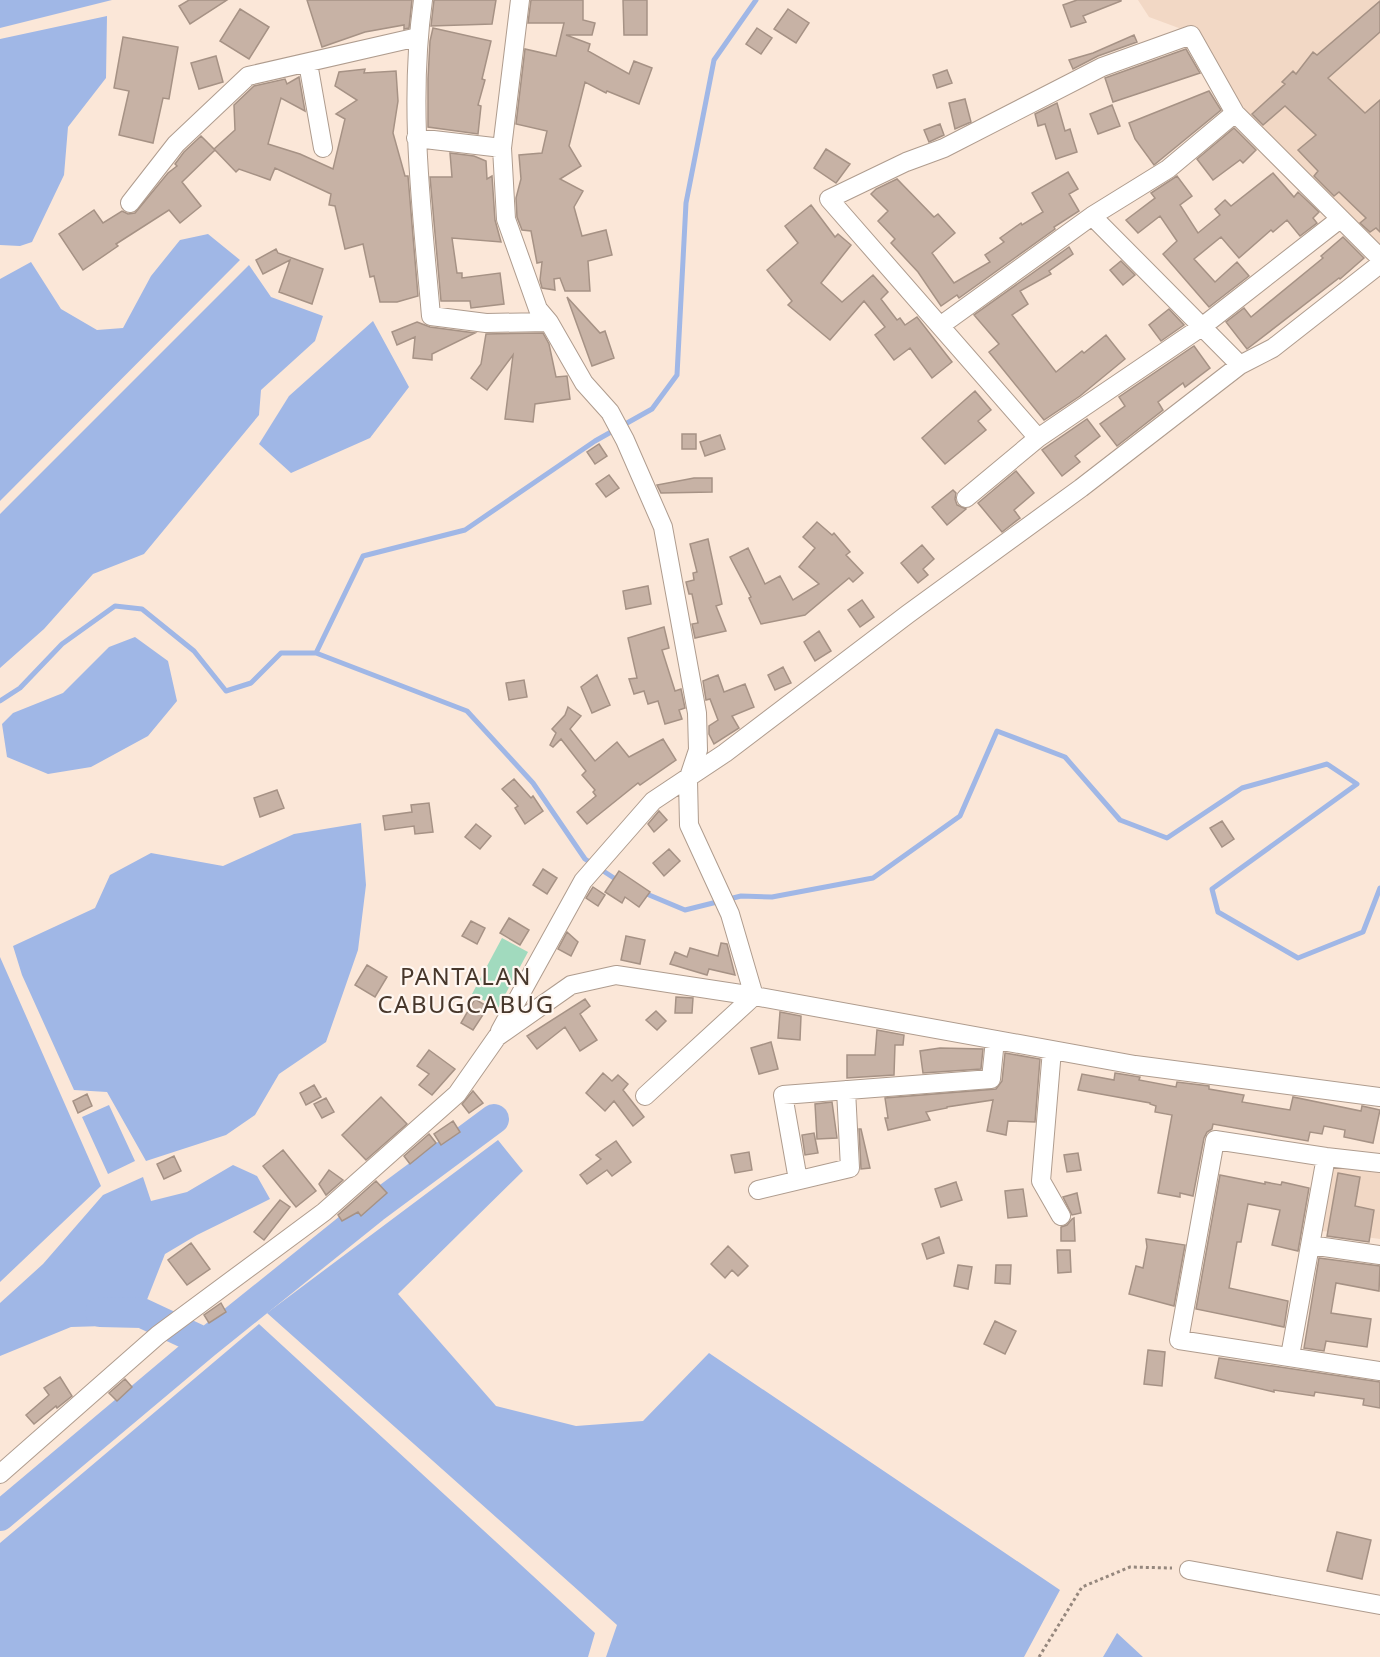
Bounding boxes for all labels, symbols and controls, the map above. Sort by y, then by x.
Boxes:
district label: PANTALAN CABUGCABUG [377,959,555,1020]

